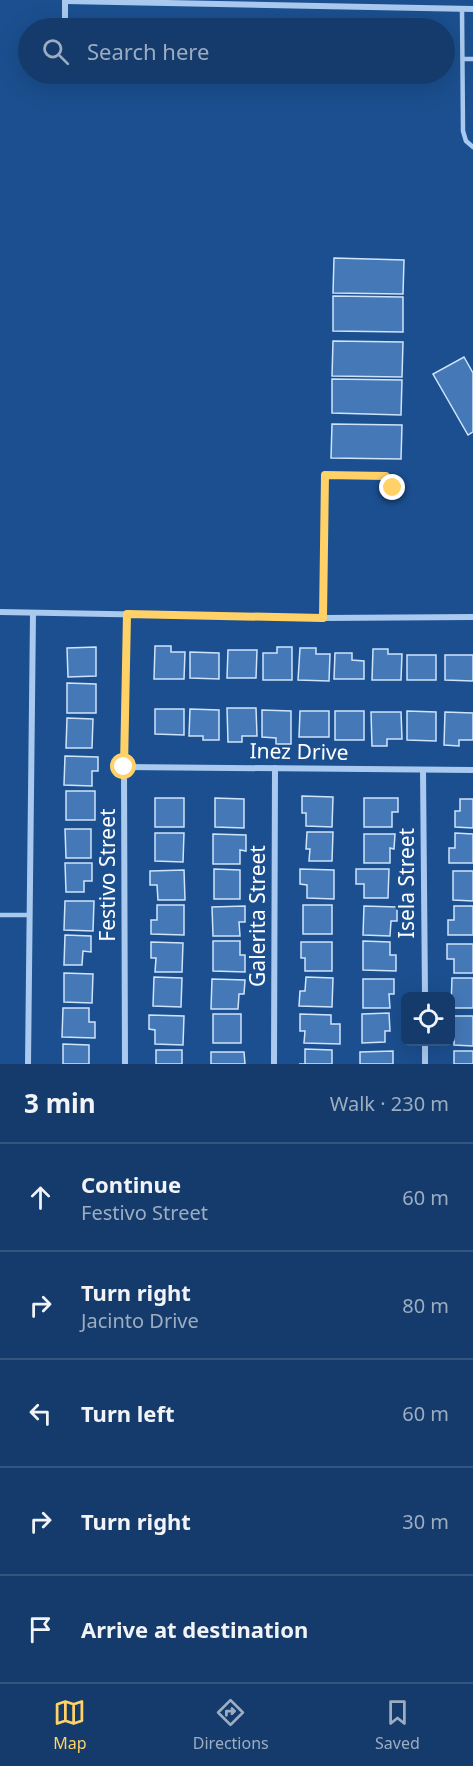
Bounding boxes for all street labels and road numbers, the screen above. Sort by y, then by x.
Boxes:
street label: Inez Drive [249,736,349,766]
street label: Festivo Street [93,808,121,942]
street label: Isela Street [392,827,420,938]
street label: Galerita Street [243,845,271,987]

